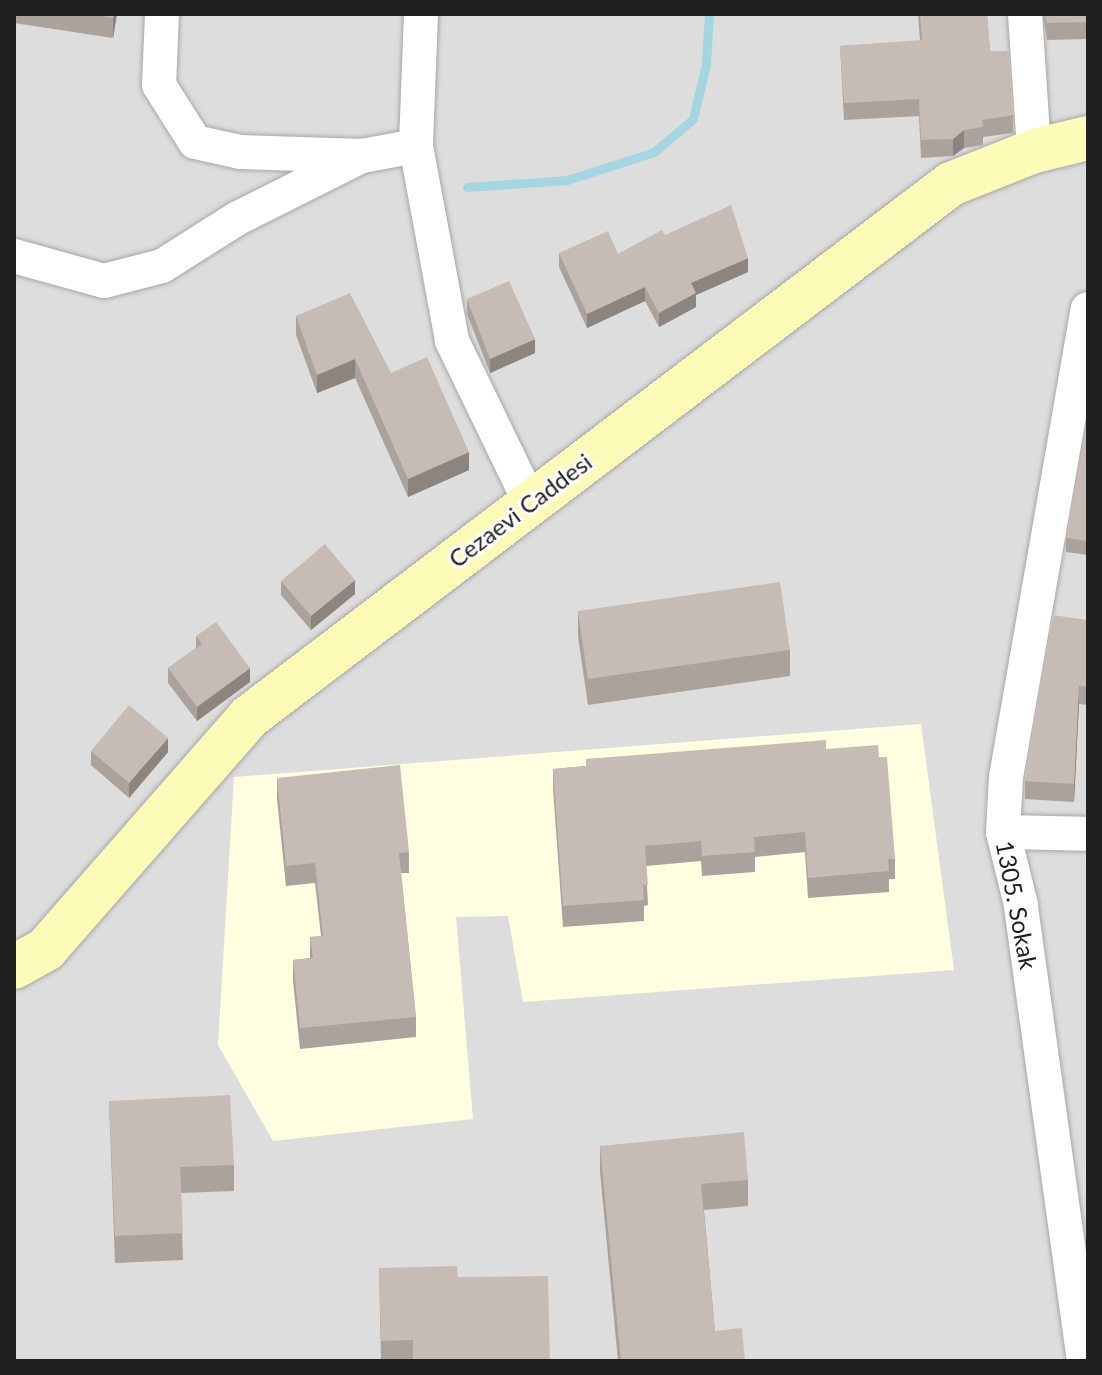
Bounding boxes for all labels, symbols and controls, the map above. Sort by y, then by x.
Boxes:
street label: Cezaevi Caddesi [443,447,597,573]
street label: 1305. Sokak [990,838,1044,972]

